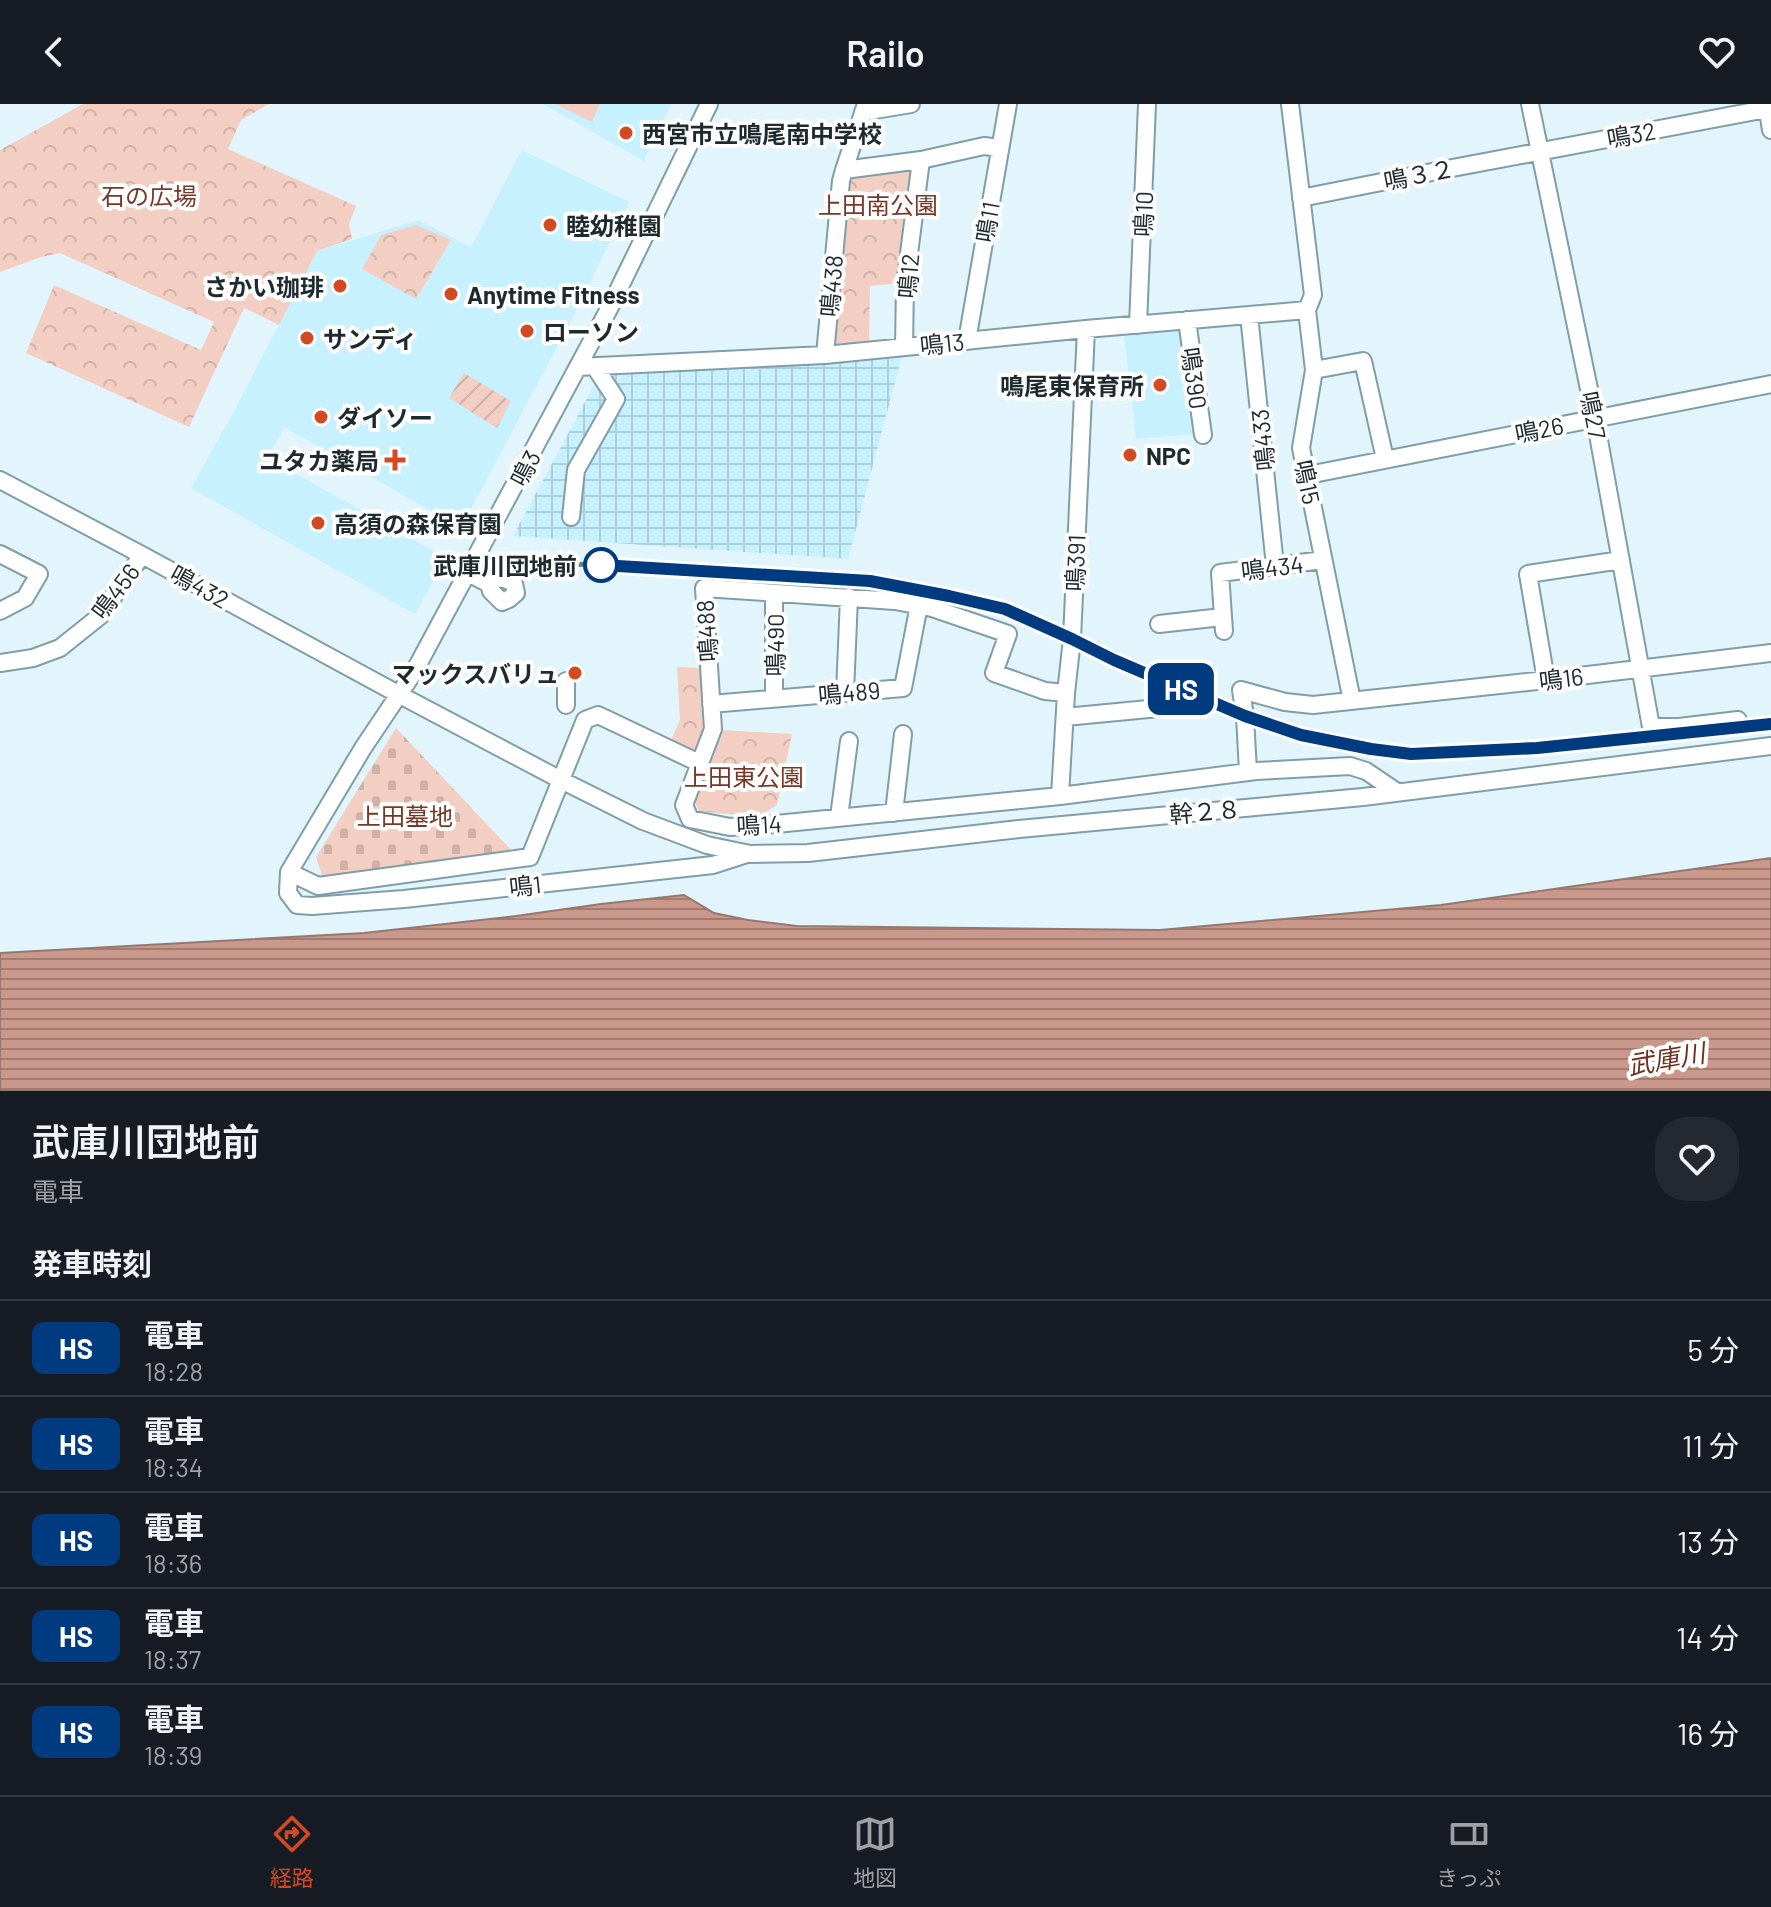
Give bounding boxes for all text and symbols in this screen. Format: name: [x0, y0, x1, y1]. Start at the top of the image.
icon: back: [32, 30, 76, 74]
icon: heart: [1695, 30, 1739, 74]
text: Railo: [846, 31, 925, 74]
street label: 鳴32: [1604, 115, 1658, 153]
place label: 西宮市立鳴尾南中学校: [642, 119, 882, 148]
marker: 西宮市立鳴尾南中学校: [617, 124, 635, 142]
street label: 鳴３２: [1381, 153, 1457, 195]
park label: 石の広場: [101, 181, 197, 210]
park label: 上田南公園: [818, 190, 938, 219]
street label: 鳴10: [1128, 191, 1158, 237]
street label: 鳴11: [969, 199, 1005, 245]
place label: 睦幼稚園: [566, 211, 662, 240]
marker: 睦幼稚園: [541, 216, 559, 234]
street label: 鳴12: [892, 252, 924, 300]
street label: 鳴438: [814, 254, 848, 318]
place label: さかい珈琲: [204, 272, 324, 301]
marker: さかい珈琲: [331, 277, 349, 295]
place label: Anytime Fitness: [467, 280, 640, 309]
marker: Anytime Fitness: [442, 285, 460, 303]
place label: ローソン: [543, 317, 639, 346]
marker: ローソン: [518, 322, 536, 340]
place label: サンディ: [323, 324, 417, 353]
street label: 鳴13: [918, 326, 966, 360]
marker: サンディ: [298, 329, 316, 347]
street label: 鳴390: [1176, 345, 1214, 411]
place label: 鳴尾東保育所: [1000, 371, 1144, 400]
marker: 鳴尾東保育所: [1151, 376, 1169, 394]
street label: 鳴27: [1575, 389, 1613, 441]
place label: ダイソー: [337, 403, 433, 432]
marker: ダイソー: [312, 408, 330, 426]
street label: 鳴433: [1244, 408, 1280, 472]
street label: 鳴26: [1512, 410, 1566, 448]
place label: NPC: [1146, 441, 1191, 470]
street label: 鳴3: [504, 445, 546, 491]
place label: ユタカ薬局: [259, 446, 379, 475]
marker: NPC: [1121, 446, 1139, 464]
marker: ユタカ薬局: [386, 451, 404, 469]
street label: 鳴15: [1289, 457, 1327, 507]
place label: 高須の森保育園: [334, 509, 502, 538]
marker: 高須の森保育園: [309, 514, 327, 532]
street label: 鳴391: [1060, 534, 1090, 592]
marker: 武庫川団地前: [584, 548, 618, 582]
street label: 鳴434: [1239, 549, 1305, 585]
place label: 武庫川団地前: [433, 551, 577, 580]
street label: 鳴456: [85, 558, 145, 624]
street label: 鳴432: [166, 558, 234, 614]
street label: 鳴488: [689, 599, 723, 663]
street label: 鳴490: [760, 613, 789, 677]
place label: マックスバリュ: [392, 659, 559, 688]
street label: 鳴16: [1537, 661, 1585, 695]
line badge: HS: [1145, 663, 1217, 715]
marker: マックスバリュ: [566, 664, 584, 682]
text: HS: [1164, 672, 1198, 706]
street label: 鳴489: [817, 675, 881, 709]
park label: 上田東公園: [684, 762, 804, 791]
street label: 幹２８: [1168, 793, 1242, 829]
park label: 上田墓地: [357, 801, 453, 830]
street label: 鳴14: [735, 808, 783, 840]
street label: 鳴1: [507, 869, 543, 901]
water label: 武庫川: [1625, 1035, 1710, 1080]
button: heart: [1655, 1117, 1739, 1201]
text: 武庫川団地前: [32, 1118, 260, 1164]
text: 電車: [32, 1175, 84, 1206]
text: 発車時刻: [32, 1245, 152, 1281]
text: 電車: [144, 1316, 204, 1352]
text: HS: [59, 1331, 93, 1365]
text: 5 分: [1688, 1331, 1739, 1367]
text: 18:28: [144, 1355, 203, 1386]
text: 電車: [144, 1412, 204, 1448]
text: HS: [59, 1427, 93, 1461]
text: 11 分: [1682, 1427, 1739, 1463]
text: 18:34: [144, 1451, 203, 1482]
text: 電車: [144, 1508, 204, 1544]
text: HS: [59, 1523, 93, 1557]
text: 13 分: [1677, 1523, 1739, 1559]
text: 18:36: [144, 1547, 202, 1578]
text: 電車: [144, 1604, 204, 1640]
text: HS: [59, 1619, 93, 1653]
text: 14 分: [1676, 1619, 1739, 1655]
text: 18:37: [144, 1643, 201, 1674]
text: 電車: [144, 1700, 204, 1736]
text: HS: [59, 1715, 93, 1749]
text: 16 分: [1677, 1715, 1739, 1751]
text: 18:39: [144, 1739, 202, 1770]
tab: 経路: [270, 1812, 314, 1892]
tab: 地図: [853, 1812, 897, 1892]
tab: きっぷ: [1436, 1812, 1501, 1892]

